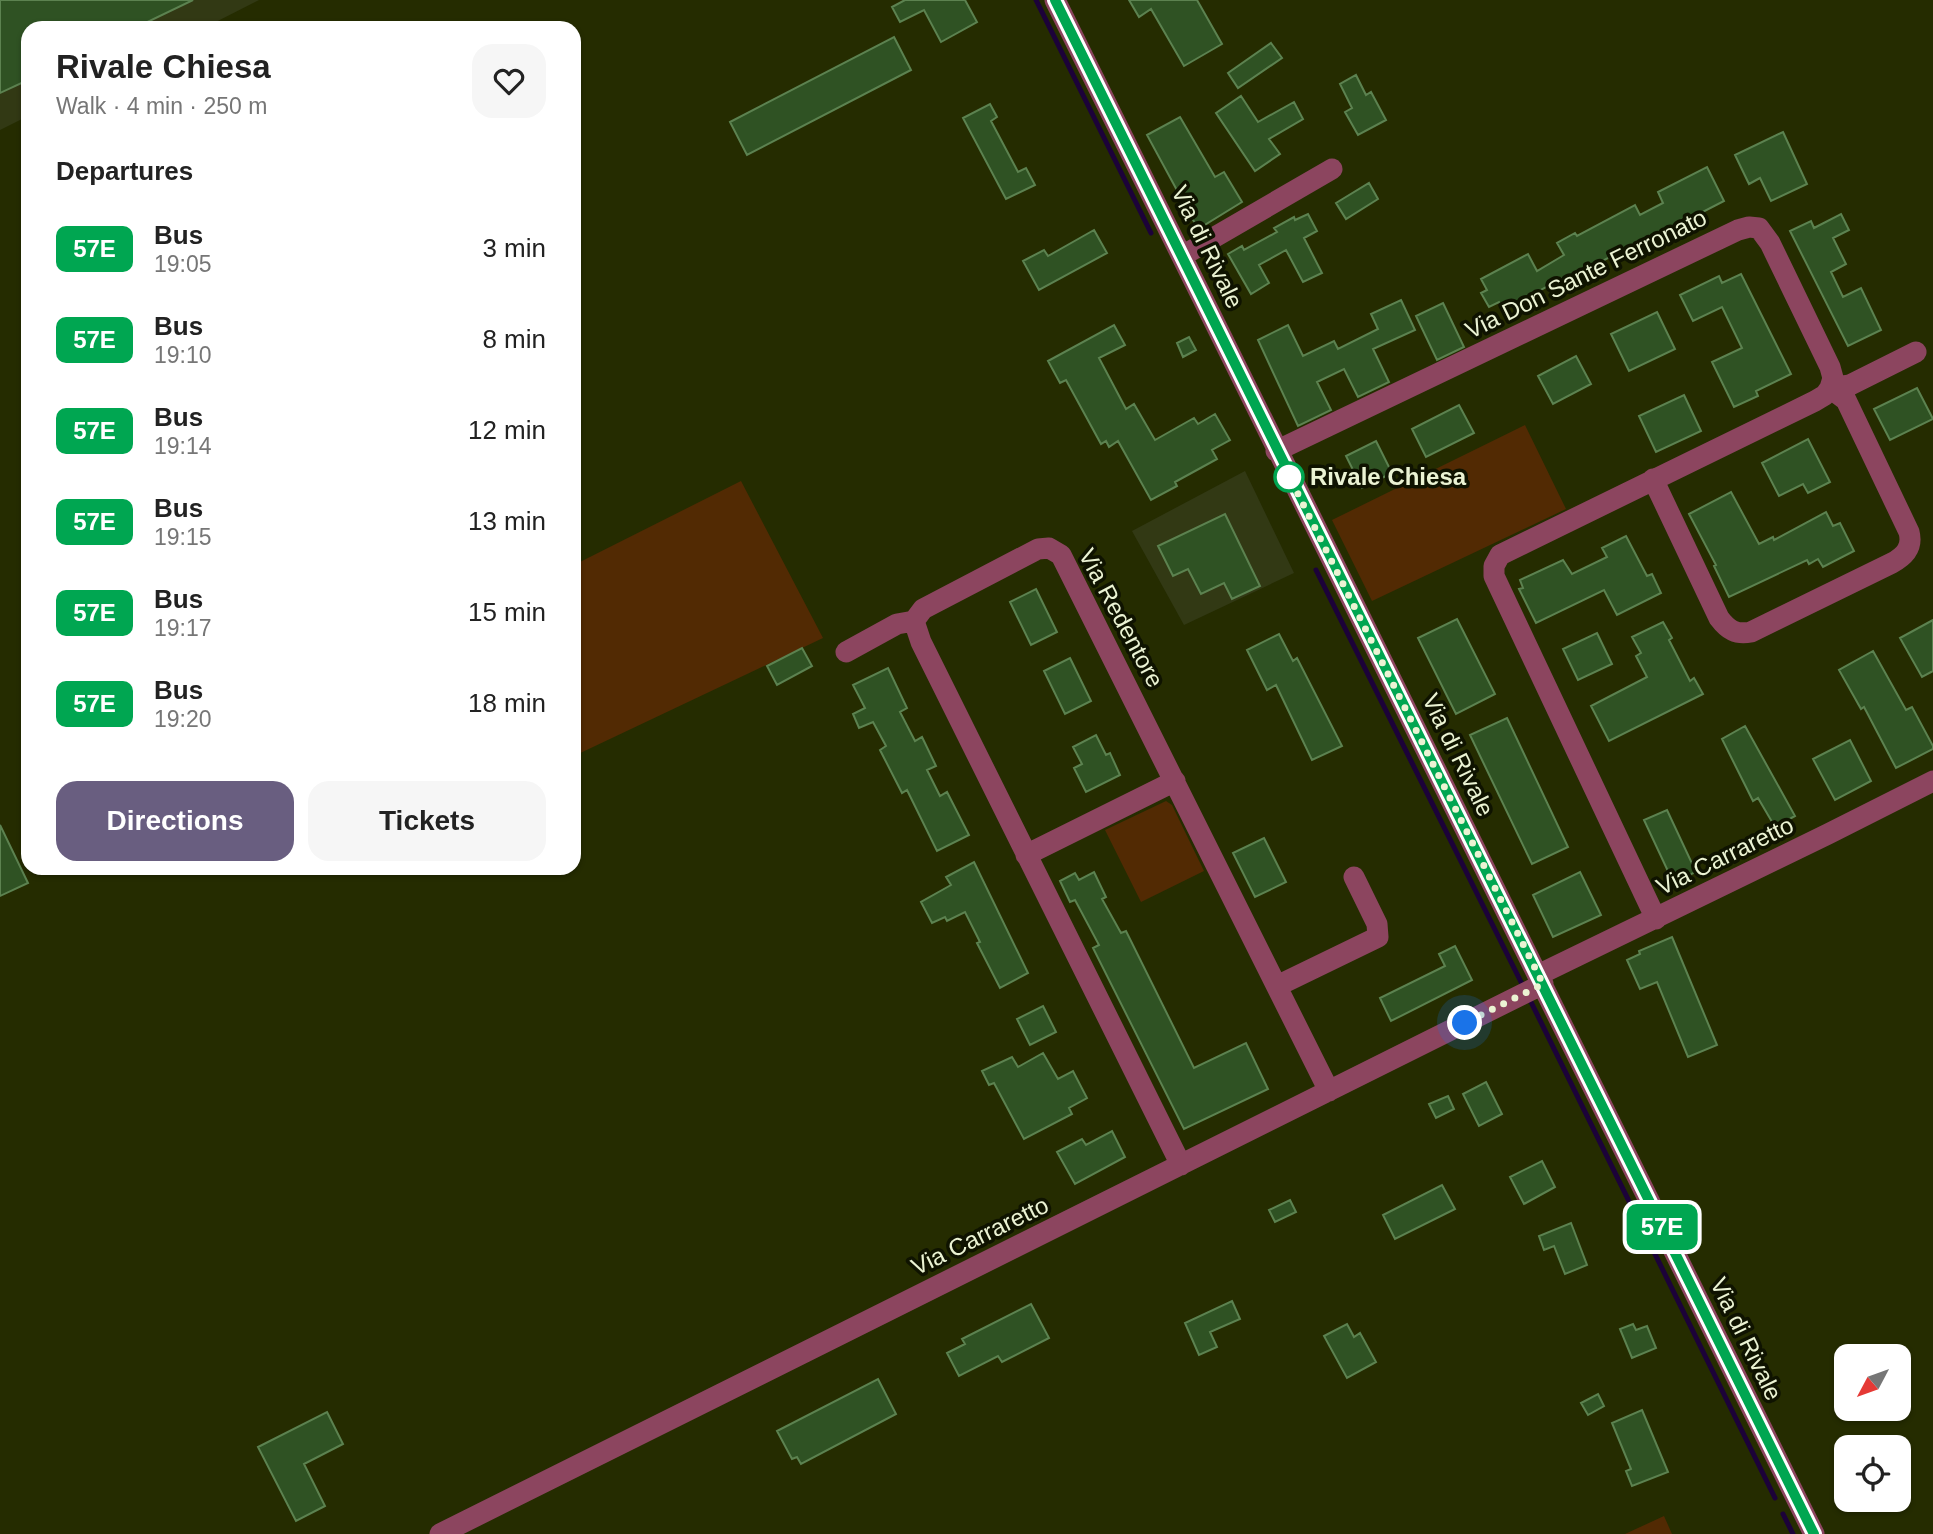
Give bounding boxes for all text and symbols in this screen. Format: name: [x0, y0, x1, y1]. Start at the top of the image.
button: heart: [472, 44, 546, 118]
text: Rivale Chiesa: [56, 48, 271, 85]
text: Walk · 4 min · 250 m: [56, 93, 267, 119]
text: Departures: [56, 156, 193, 186]
street label: Via di Rivale: [1166, 181, 1249, 312]
street label: Via Don Sante Ferronato: [1461, 203, 1711, 344]
text: Bus: [154, 220, 203, 250]
text: 3 min: [482, 233, 546, 263]
text: 57E: [73, 235, 116, 262]
text: 19:05: [154, 251, 212, 277]
text: Bus: [154, 311, 203, 341]
text: 8 min: [482, 324, 546, 354]
text: 57E: [73, 326, 116, 353]
text: 19:10: [154, 342, 212, 368]
text: Bus: [154, 402, 203, 432]
text: 12 min: [468, 415, 546, 445]
text: 57E: [73, 417, 116, 444]
text: 19:14: [154, 433, 212, 459]
marker: Rivale Chiesa: [1274, 462, 1304, 492]
place label: Rivale Chiesa: [1310, 463, 1467, 490]
text: Bus: [154, 493, 203, 523]
text: 13 min: [468, 506, 546, 536]
text: 57E: [73, 508, 116, 535]
text: 19:15: [154, 524, 212, 550]
street label: Via Redentore: [1074, 544, 1169, 692]
text: Bus: [154, 584, 203, 614]
text: 15 min: [468, 597, 546, 627]
text: 57E: [73, 599, 116, 626]
text: 19:17: [154, 615, 212, 641]
text: Bus: [154, 675, 203, 705]
text: 18 min: [468, 688, 546, 718]
street label: Via di Rivale: [1417, 689, 1500, 820]
text: 57E: [73, 690, 116, 717]
text: 19:20: [154, 706, 212, 732]
button: Directions: [56, 781, 294, 861]
button: Tickets: [308, 781, 546, 861]
street label: Via Carraretto: [1652, 811, 1798, 900]
your location: [1447, 1005, 1482, 1040]
street label: Via Carraretto: [907, 1191, 1053, 1280]
line badge: 57E: [1622, 1204, 1702, 1250]
text: 57E: [1641, 1213, 1683, 1240]
street label: Via di Rivale: [1705, 1273, 1788, 1404]
north arrow: [1834, 1344, 1911, 1421]
map controls: [1834, 1344, 1911, 1512]
button: locate: [1834, 1435, 1911, 1512]

